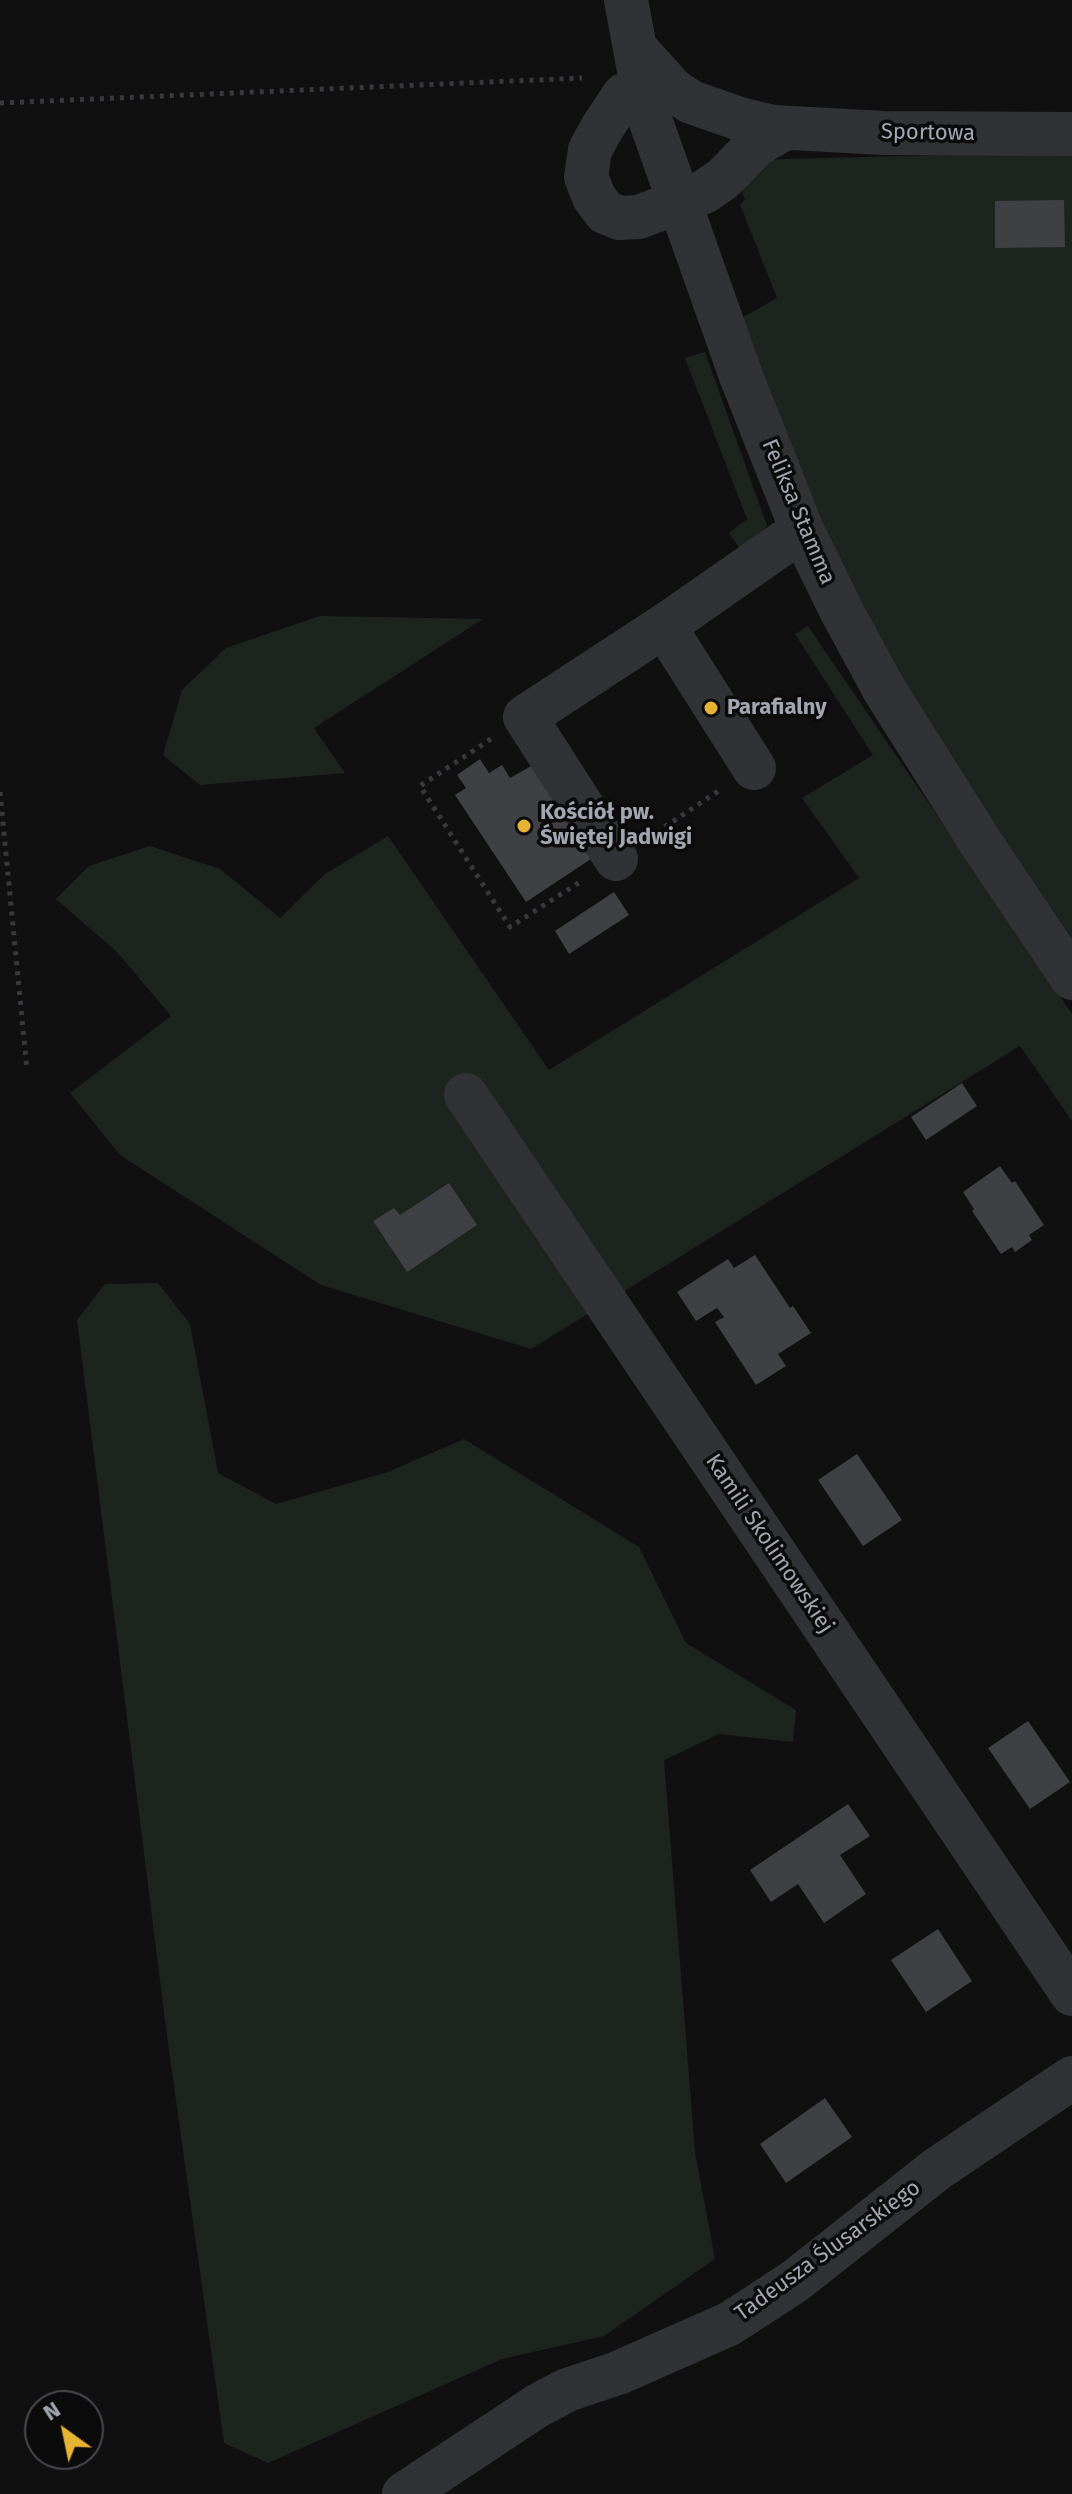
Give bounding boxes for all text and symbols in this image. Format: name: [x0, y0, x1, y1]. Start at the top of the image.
street label: Sportowa: [881, 119, 975, 147]
street label: Feliksa Stamma: [756, 435, 840, 589]
place label: Parafialny: [727, 695, 827, 721]
marker: Parafialny: [702, 699, 720, 717]
place label: Kościół pw. Świętej Jadwigi: [540, 800, 692, 852]
marker: Kościół pw. Świętej Jadwigi: [515, 817, 533, 835]
street label: Kamili Skolimowskiej: [699, 1449, 839, 1639]
street label: Tadeusza Ślusarskiego: [730, 2175, 926, 2327]
north arrow: [24, 2390, 104, 2470]
text: N: [38, 2396, 65, 2426]

